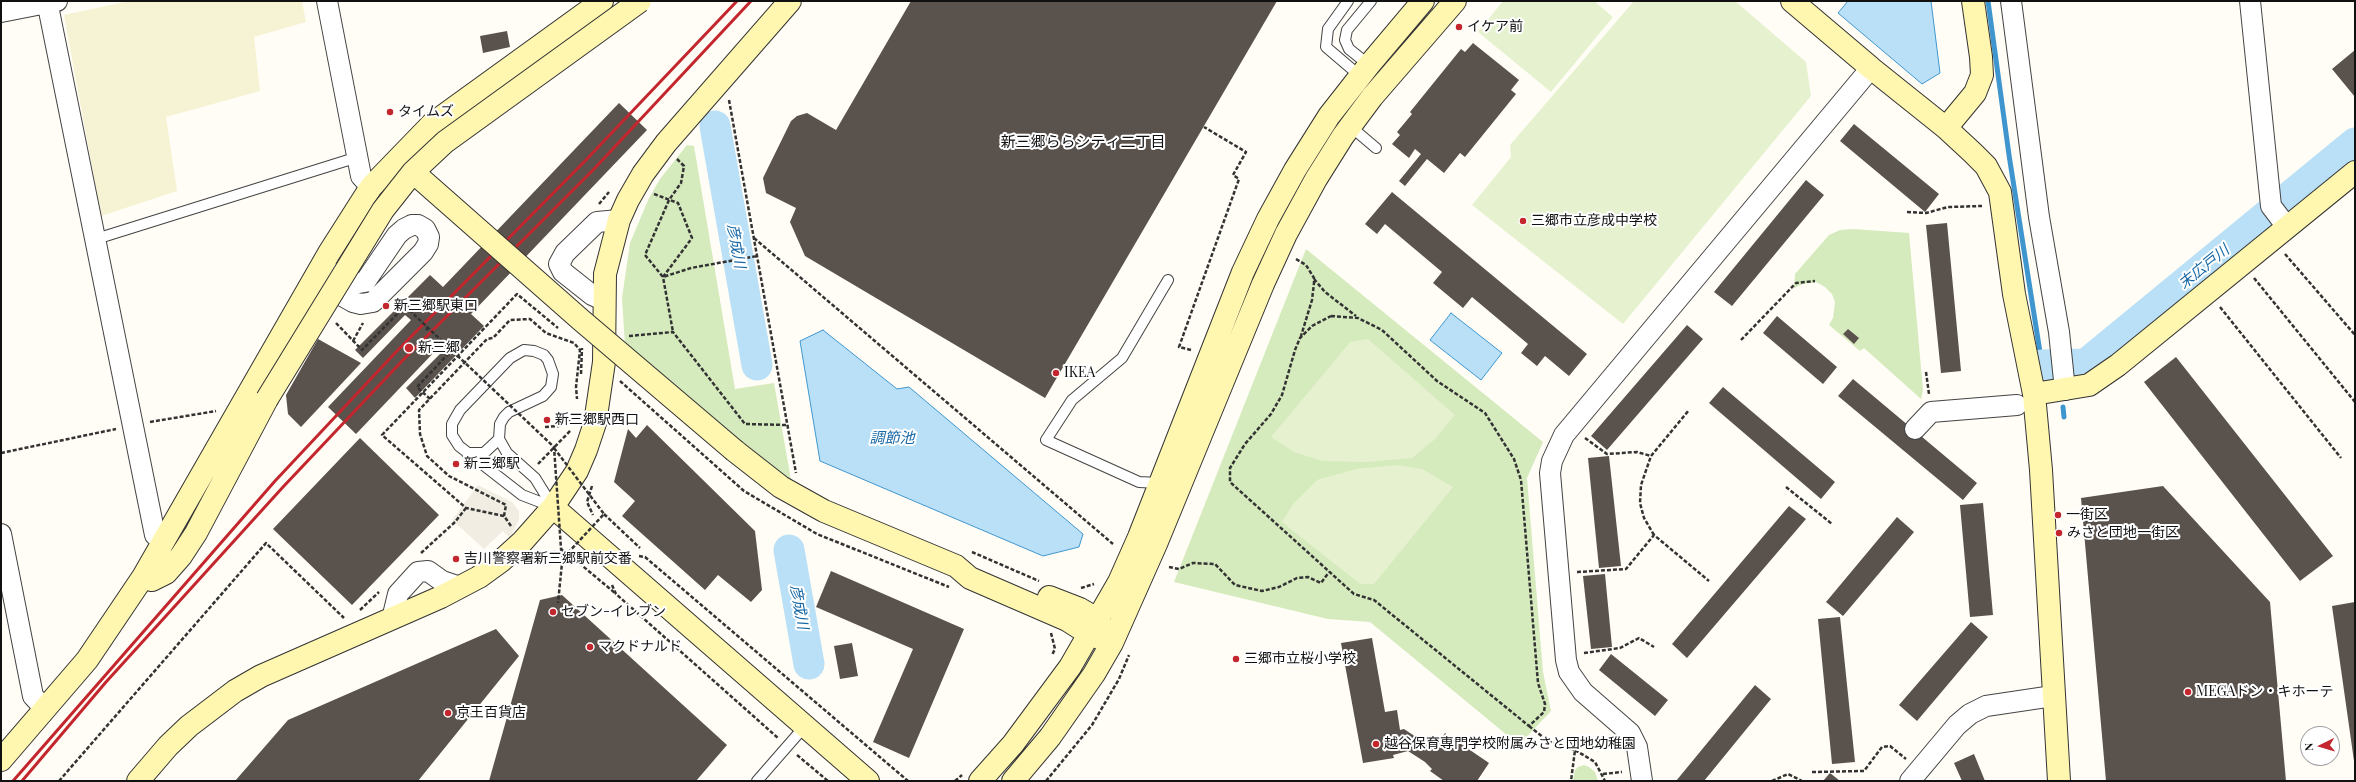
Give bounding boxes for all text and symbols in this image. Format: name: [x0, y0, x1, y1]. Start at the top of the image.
place label: イケア前: [1467, 19, 1523, 35]
marker: イケア前: [1454, 22, 1464, 32]
place label: タイムズ: [398, 104, 454, 120]
marker: タイムズ: [385, 107, 395, 117]
district label: 新三郷ららシティ二丁目: [1001, 133, 1165, 151]
place label: 三郷市立彦成中学校: [1531, 213, 1657, 229]
marker: 三郷市立彦成中学校: [1518, 216, 1528, 226]
water label: 彦成川: [723, 222, 749, 270]
water label: 末広戸川: [2175, 241, 2233, 293]
place label: 新三郷駅東口: [394, 298, 478, 314]
marker: 新三郷駅東口: [381, 301, 391, 311]
place label: 新三郷: [418, 340, 460, 356]
marker: 新三郷: [403, 342, 415, 354]
place label: IKEA: [1064, 365, 1095, 381]
marker: IKEA: [1051, 368, 1061, 378]
place label: 新三郷駅西口: [555, 412, 639, 428]
marker: 新三郷駅西口: [542, 415, 552, 425]
water label: 調節池: [870, 429, 914, 447]
place label: 新三郷駅: [464, 456, 520, 472]
marker: 新三郷駅: [451, 459, 461, 469]
place label: 一街区: [2066, 507, 2108, 523]
marker: 一街区: [2053, 510, 2063, 520]
place label: みさと団地一街区: [2067, 525, 2179, 541]
marker: みさと団地一街区: [2054, 528, 2064, 538]
place label: 吉川警察署新三郷駅前交番: [464, 551, 632, 567]
marker: 吉川警察署新三郷駅前交番: [451, 554, 461, 564]
water label: 彦成川: [786, 583, 812, 631]
place label: セブン-イレブン: [561, 604, 666, 620]
marker: セブン-イレブン: [548, 607, 558, 617]
place label: マクドナルド: [598, 639, 682, 655]
marker: マクドナルド: [585, 642, 595, 652]
place label: 三郷市立桜小学校: [1244, 651, 1356, 667]
marker: 三郷市立桜小学校: [1231, 654, 1241, 664]
place label: MEGAドン・キホーテ: [2196, 684, 2333, 700]
marker: MEGAドン・キホーテ: [2183, 687, 2193, 697]
place label: 京王百貨店: [456, 705, 526, 721]
marker: 京王百貨店: [443, 708, 453, 718]
north arrow: [2300, 726, 2340, 766]
place label: 越谷保育専門学校附属みさと団地幼稚園: [1384, 736, 1636, 752]
marker: 越谷保育専門学校附属みさと団地幼稚園: [1371, 739, 1381, 749]
text: N: [2301, 742, 2316, 752]

